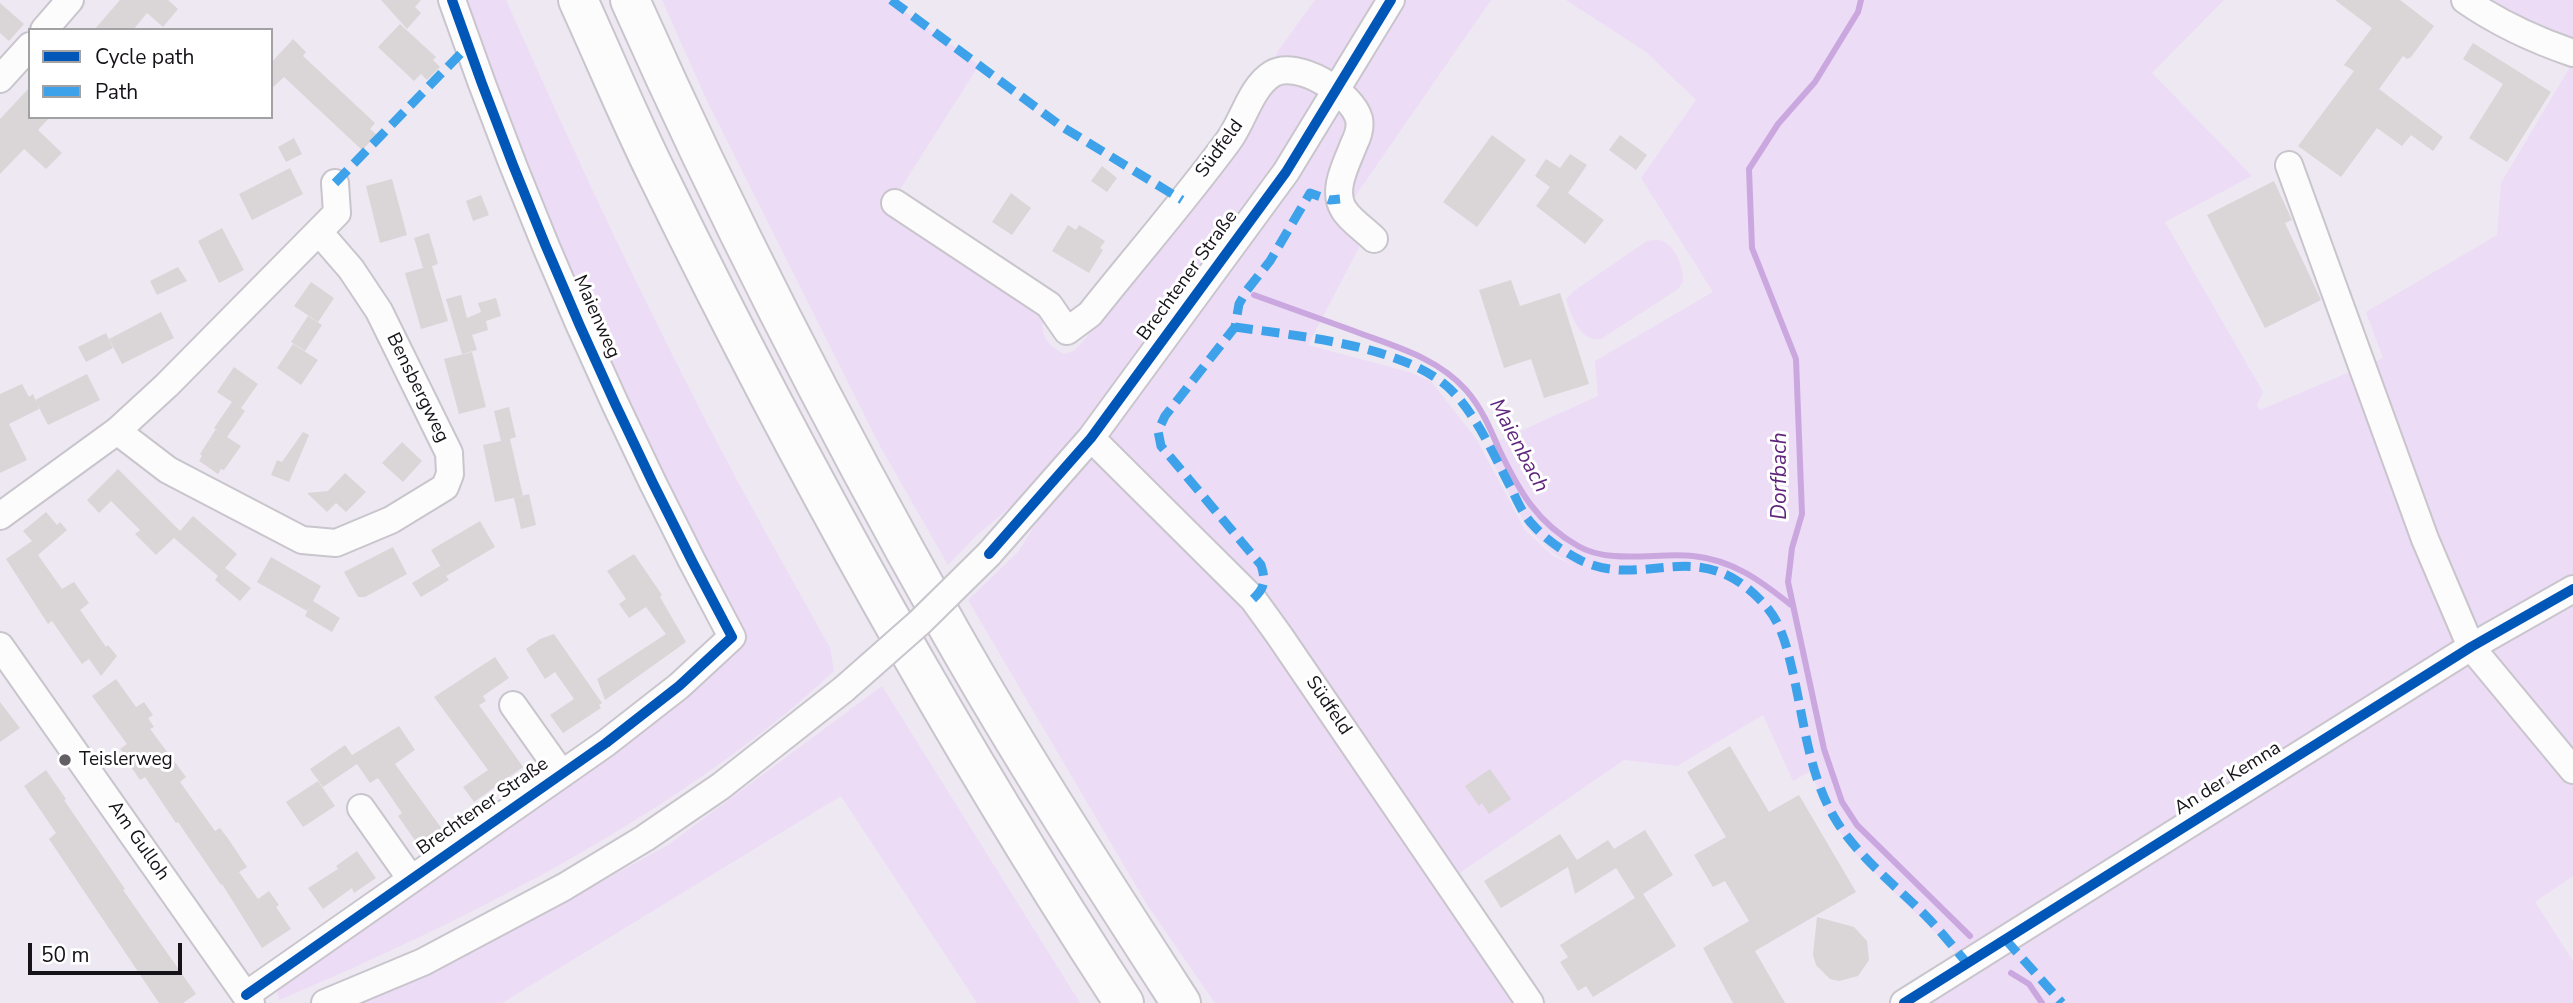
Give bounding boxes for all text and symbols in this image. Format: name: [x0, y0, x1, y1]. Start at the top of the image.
legend: [28, 28, 273, 119]
text: Cycle path: [95, 43, 194, 71]
text: Path: [95, 78, 138, 106]
street label: Südfeld: [1191, 116, 1249, 182]
street label: Brechtener Straße: [1133, 206, 1243, 346]
street label: Maienweg: [568, 272, 624, 362]
street label: Bensbergweg: [381, 330, 453, 446]
water label: Maienbach: [1483, 395, 1553, 497]
water label: Dorfbach: [1768, 432, 1794, 520]
street label: Südfeld: [1300, 672, 1356, 740]
street label: An der Kemna: [2171, 737, 2285, 821]
place label: Teislerweg: [79, 749, 173, 771]
marker: Teislerweg: [57, 752, 73, 768]
street label: Brechtener Straße: [413, 753, 553, 861]
street label: Am Gulloh: [102, 797, 174, 885]
scale bar: [32, 930, 186, 974]
text: 50 m: [41, 941, 90, 969]

